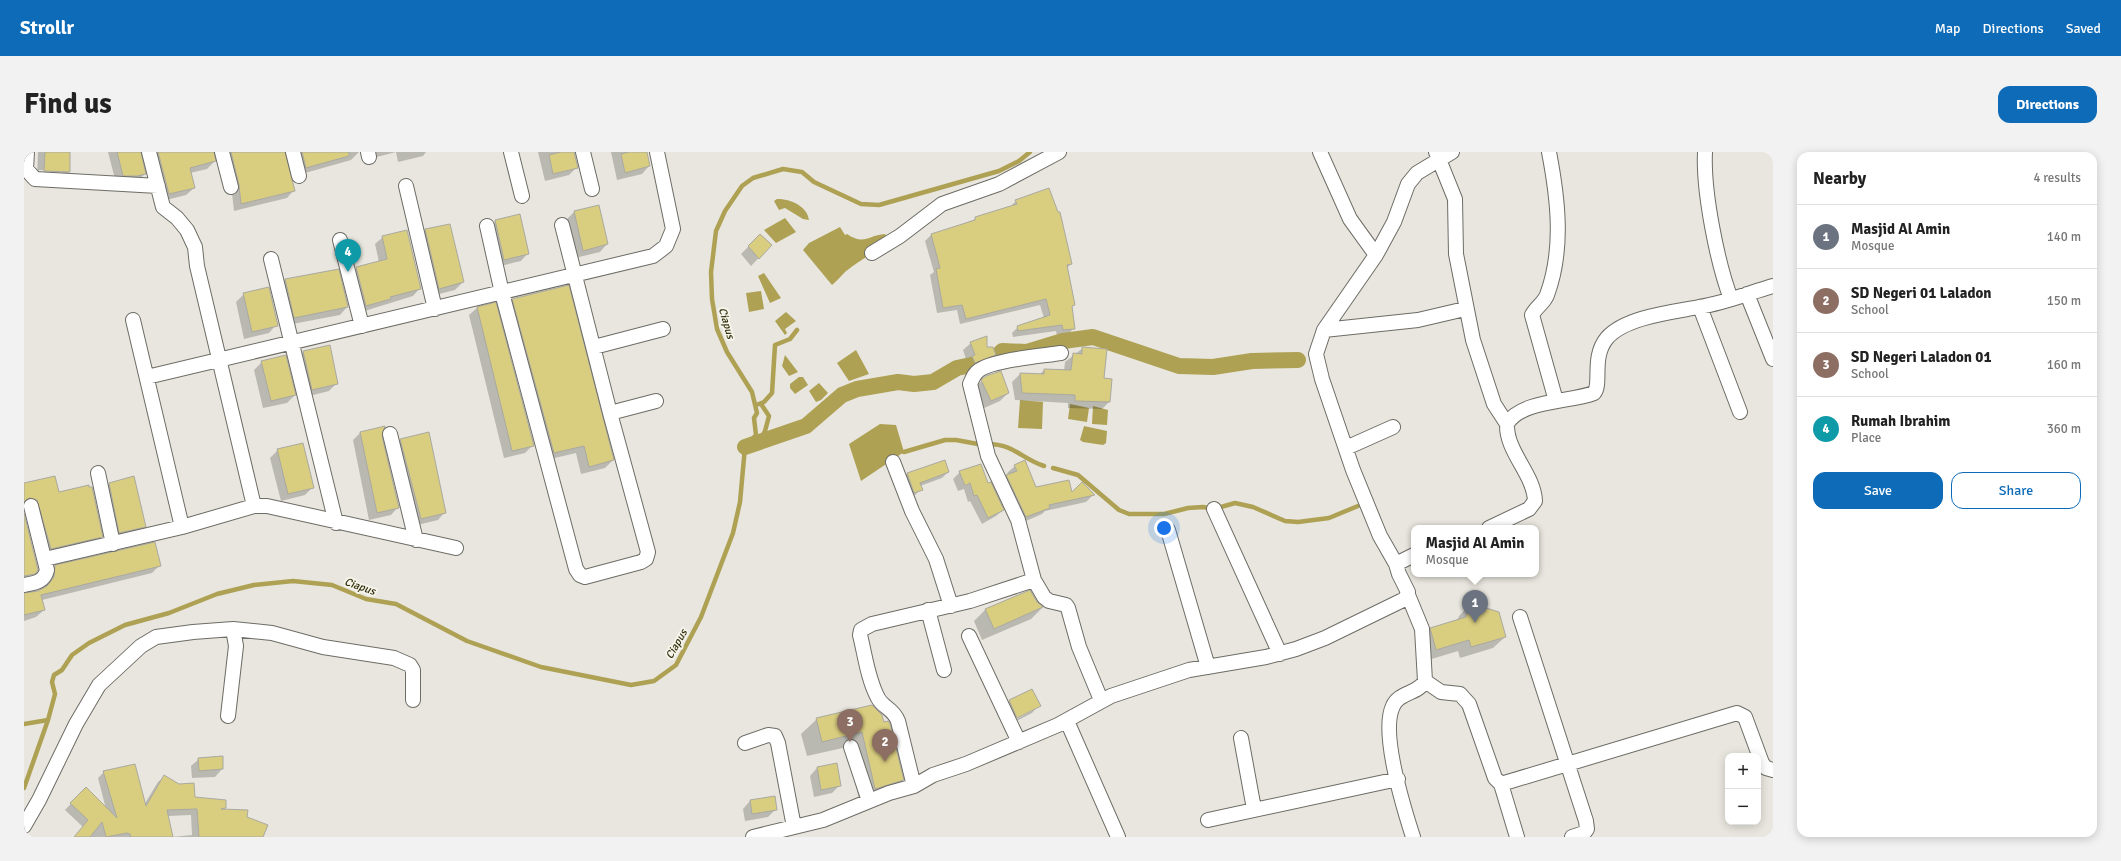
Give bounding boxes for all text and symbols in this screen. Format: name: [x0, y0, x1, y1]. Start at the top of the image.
text: Strollr: [20, 16, 74, 40]
text: Map: [1935, 20, 1961, 37]
text: Directions: [1983, 20, 2044, 37]
text: Saved: [2066, 20, 2101, 37]
button: Directions: [1998, 86, 2097, 123]
text: Find us: [24, 87, 112, 121]
text: Nearby: [1813, 168, 1866, 189]
text: 4 results: [2033, 170, 2081, 186]
text: Masjid Al Amin: [1851, 220, 1950, 238]
text: 1: [1822, 229, 1830, 245]
text: 140 m: [2047, 229, 2081, 245]
text: Mosque: [1851, 238, 1894, 254]
pin: 4: [335, 239, 361, 272]
text: SD Negeri 01 Laladon: [1851, 284, 1992, 302]
text: 2: [1822, 293, 1830, 309]
text: 150 m: [2047, 293, 2081, 309]
text: School: [1851, 302, 1889, 318]
water label: Ciapus: [716, 306, 737, 341]
text: SD Negeri Laladon 01: [1851, 348, 1992, 366]
text: 3: [1822, 357, 1830, 373]
text: 160 m: [2047, 357, 2081, 373]
text: School: [1851, 366, 1889, 382]
text: Rumah Ibrahim: [1851, 412, 1950, 430]
text: 4: [1822, 421, 1830, 437]
text: 360 m: [2047, 421, 2081, 437]
text: Place: [1851, 430, 1881, 446]
button: Save: [1813, 472, 1943, 509]
button: Share: [1951, 472, 2081, 509]
your location: [1154, 518, 1174, 538]
popup: [1411, 525, 1539, 577]
text: Masjid Al Amin: [1425, 534, 1525, 552]
text: Mosque: [1425, 552, 1469, 568]
water label: Ciapus: [343, 575, 378, 598]
pin: 1: [1462, 590, 1488, 623]
water label: Ciapus: [663, 626, 691, 661]
pin: 3: [837, 709, 863, 742]
pin: 2: [872, 729, 898, 762]
map controls: [1725, 753, 1761, 825]
button: +: [1725, 753, 1761, 789]
button: −: [1725, 789, 1761, 825]

